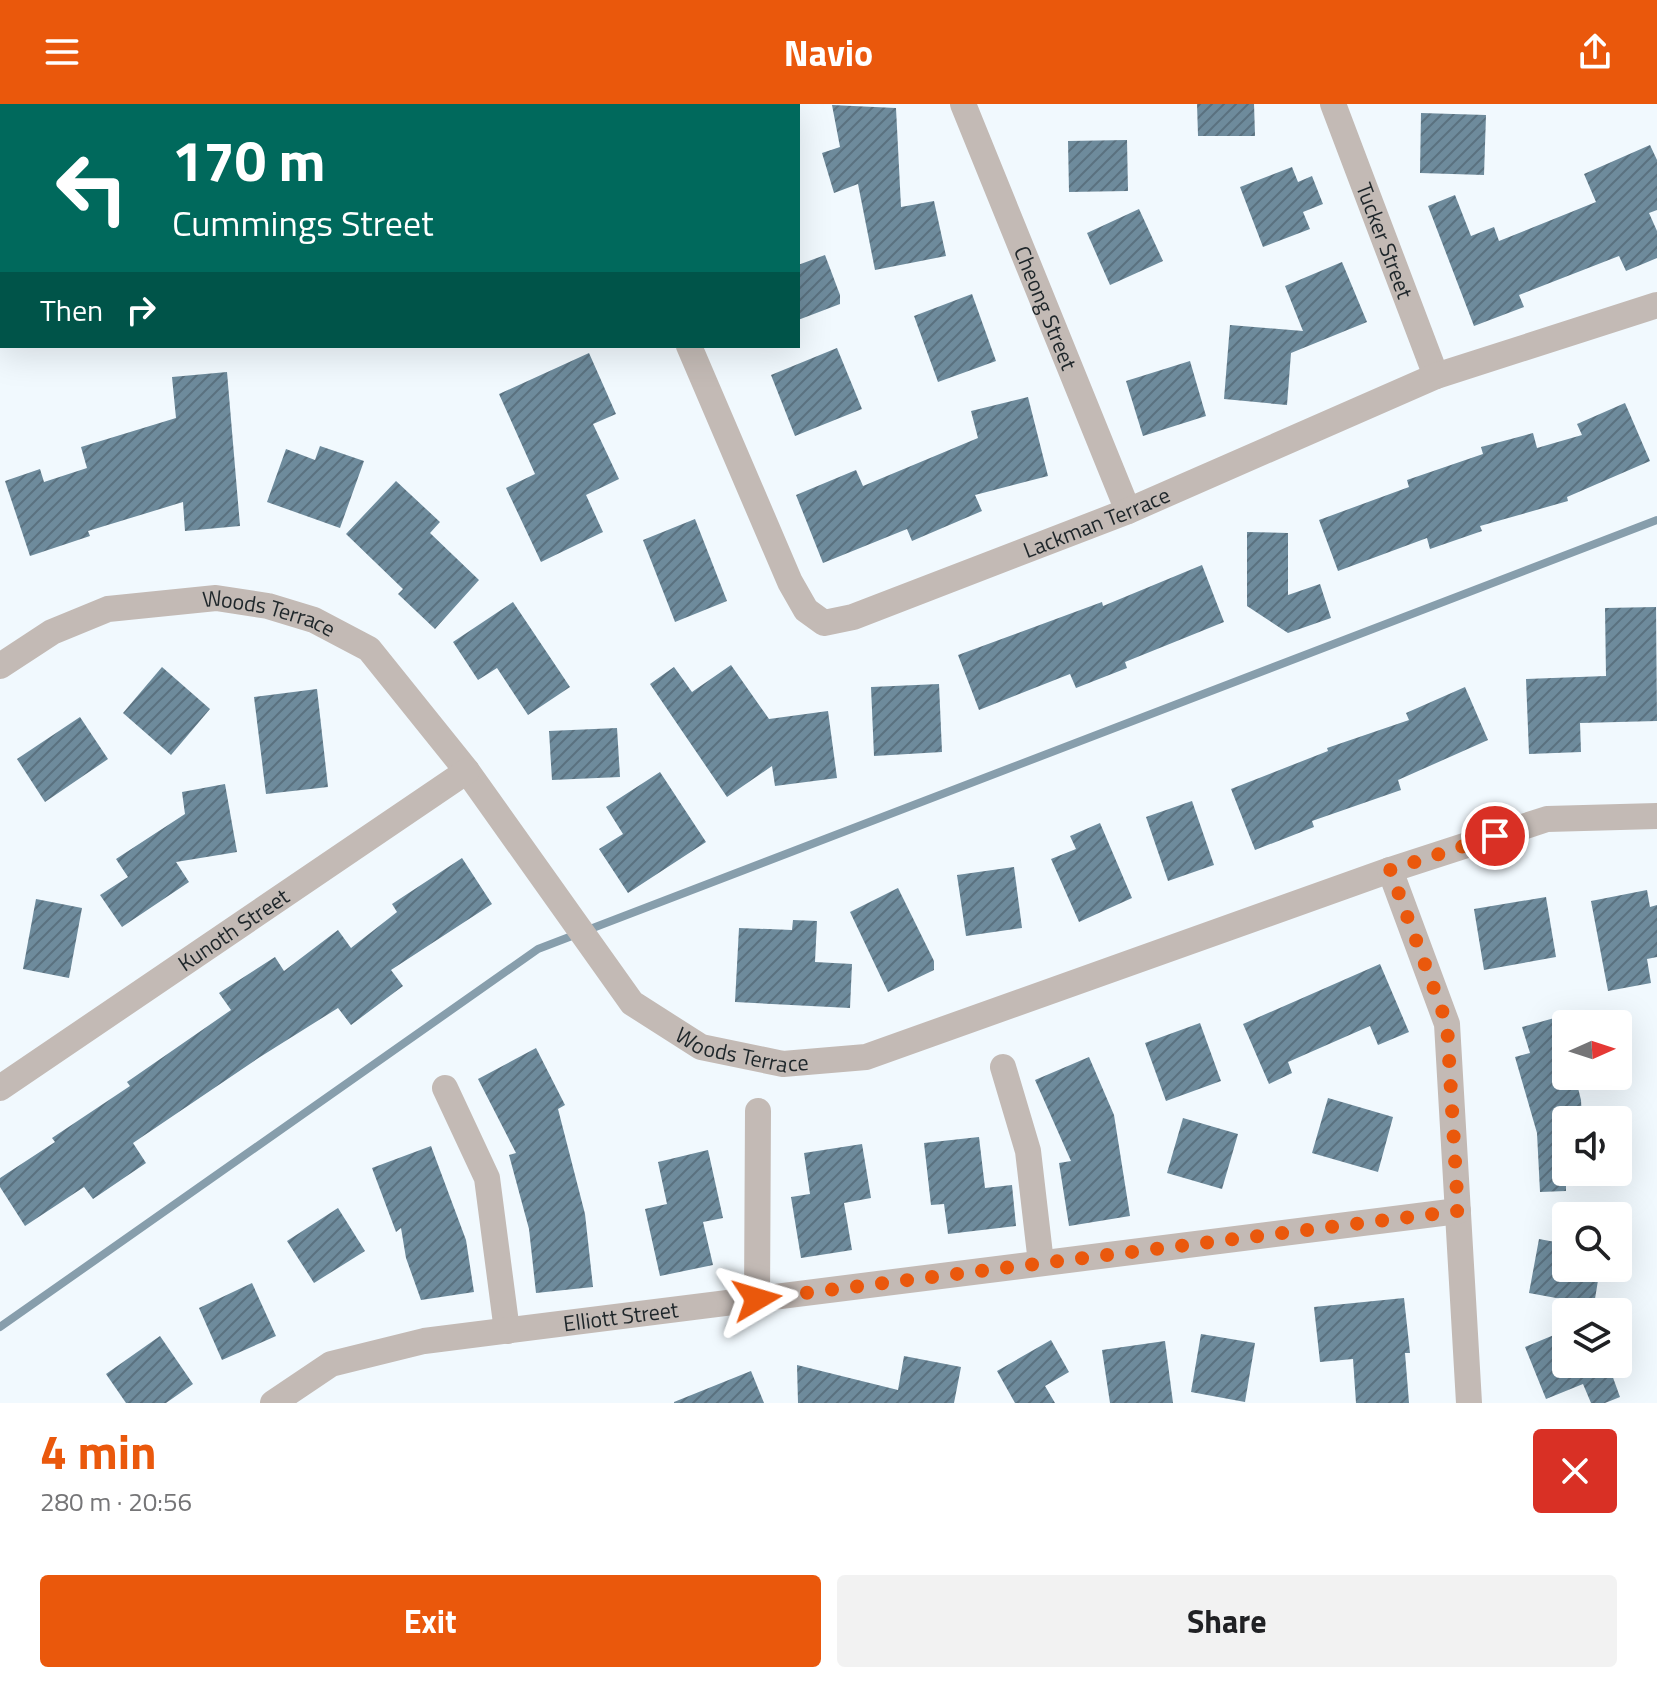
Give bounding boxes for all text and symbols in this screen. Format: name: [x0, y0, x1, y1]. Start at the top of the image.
text: Navio: [784, 25, 873, 80]
icon: menu: [40, 30, 84, 74]
icon: share: [1573, 30, 1617, 74]
text: 170 m: [172, 118, 325, 203]
icon: left: [40, 136, 144, 240]
street label: Tucker Street: [1347, 178, 1422, 304]
text: Cummings Street: [172, 195, 434, 250]
street label: Cheong Street: [1005, 241, 1086, 375]
text: Then: [40, 287, 103, 333]
icon: right: [119, 288, 163, 332]
street label: Lackman Terrace: [1018, 478, 1175, 567]
street label: Woods Terrace: [201, 581, 342, 645]
pin: [1461, 802, 1529, 870]
icon: arrive: [1473, 814, 1517, 858]
street label: Kunoth Street: [171, 879, 296, 980]
north arrow: [1552, 1010, 1632, 1090]
map controls: [1552, 1010, 1632, 1378]
street label: Woods Terrace: [669, 1018, 810, 1082]
button: sound: [1552, 1106, 1632, 1186]
button: search: [1552, 1202, 1632, 1282]
position arrow: [715, 1257, 799, 1341]
street label: Elliott Street: [561, 1292, 681, 1340]
button: layers: [1552, 1298, 1632, 1378]
text: 4 min: [40, 1415, 157, 1488]
button: close: [1533, 1429, 1617, 1513]
text: 280 m · 20:56: [40, 1482, 192, 1521]
button: Exit: [40, 1575, 821, 1667]
button: Share: [837, 1575, 1617, 1667]

